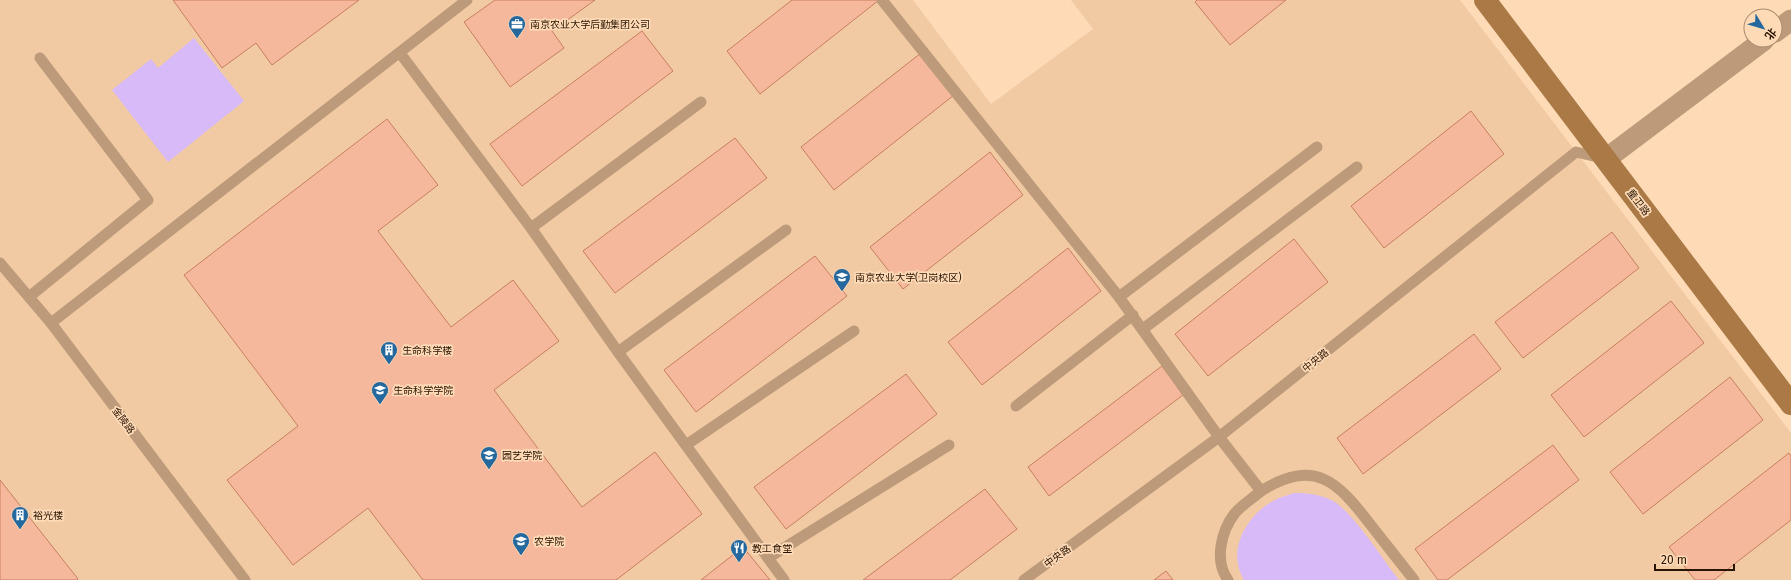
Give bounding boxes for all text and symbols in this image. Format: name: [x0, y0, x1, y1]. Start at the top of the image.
north arrow: [1743, 8, 1783, 48]
office icon: 南京农业大学后勤集团公司: [507, 14, 527, 39]
place label: 南京农业大学后勤集团公司: [530, 19, 650, 31]
text: 北: [1762, 26, 1779, 42]
street label: 童卫路: [1624, 187, 1652, 218]
school or university icon: 南京农业大学(卫岗校区): [832, 267, 852, 292]
place label: 南京农业大学(卫岗校区): [855, 271, 961, 284]
building icon: 生命科学楼: [379, 340, 399, 365]
place label: 生命科学楼: [402, 345, 452, 357]
street label: 中央路: [1300, 347, 1331, 375]
school or university icon: 生命科学学院: [370, 380, 390, 405]
place label: 生命科学学院: [393, 385, 453, 397]
street label: 金陵路: [109, 405, 137, 436]
school or university icon: 园艺学院: [479, 445, 499, 470]
place label: 园艺学院: [502, 450, 542, 462]
building icon: 裕光楼: [10, 505, 30, 530]
place label: 裕光楼: [33, 510, 63, 522]
school or university icon: 农学院: [511, 531, 531, 556]
place label: 农学院: [534, 536, 564, 548]
restaurant icon: 教工食堂: [729, 538, 749, 563]
place label: 教工食堂: [752, 543, 792, 555]
street label: 中央路: [1042, 543, 1073, 570]
scale bar: [1655, 546, 1734, 572]
text: 20 m: [1661, 553, 1687, 567]

